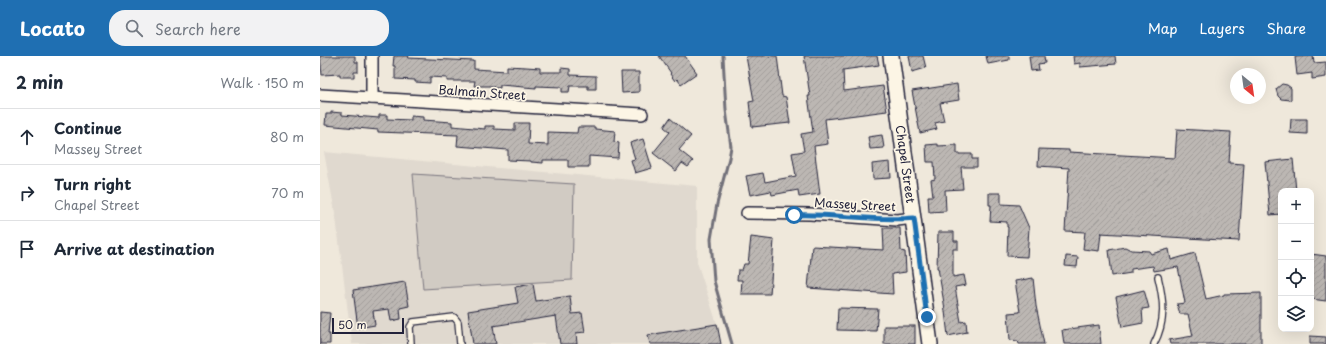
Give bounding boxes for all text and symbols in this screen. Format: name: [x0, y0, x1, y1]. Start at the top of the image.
search box: [109, 10, 389, 46]
text: Locato: [20, 14, 85, 42]
icon: search: [123, 17, 145, 39]
text: Search here: [155, 17, 241, 40]
text: Map: [1148, 18, 1178, 39]
text: Layers: [1200, 18, 1245, 39]
text: Share: [1267, 18, 1306, 39]
north arrow: [1230, 68, 1266, 104]
text: 2 min: [16, 69, 63, 95]
text: Walk · 150 m: [220, 73, 304, 92]
street label: Balmain Street: [438, 80, 526, 104]
text: Continue: [54, 116, 122, 139]
street label: Chapel Street: [892, 124, 920, 204]
icon: ahead: [16, 126, 38, 148]
text: 80 m: [270, 127, 304, 146]
text: Massey Street: [54, 139, 142, 158]
text: Turn right: [54, 172, 131, 195]
icon: right: [16, 182, 38, 204]
text: 70 m: [271, 183, 304, 202]
map controls: [1278, 188, 1314, 332]
button: +: [1278, 188, 1314, 224]
street label: Massey Street: [814, 193, 897, 215]
text: Chapel Street: [54, 195, 139, 214]
route start: [785, 206, 803, 224]
button: −: [1278, 224, 1314, 260]
text: Arrive at destination: [54, 237, 215, 260]
icon: arrive: [16, 238, 38, 260]
button: locate: [1278, 260, 1314, 296]
button: layers: [1278, 296, 1314, 332]
route end: [918, 308, 936, 326]
scale bar: [332, 316, 404, 335]
text: 50 m: [338, 316, 367, 333]

